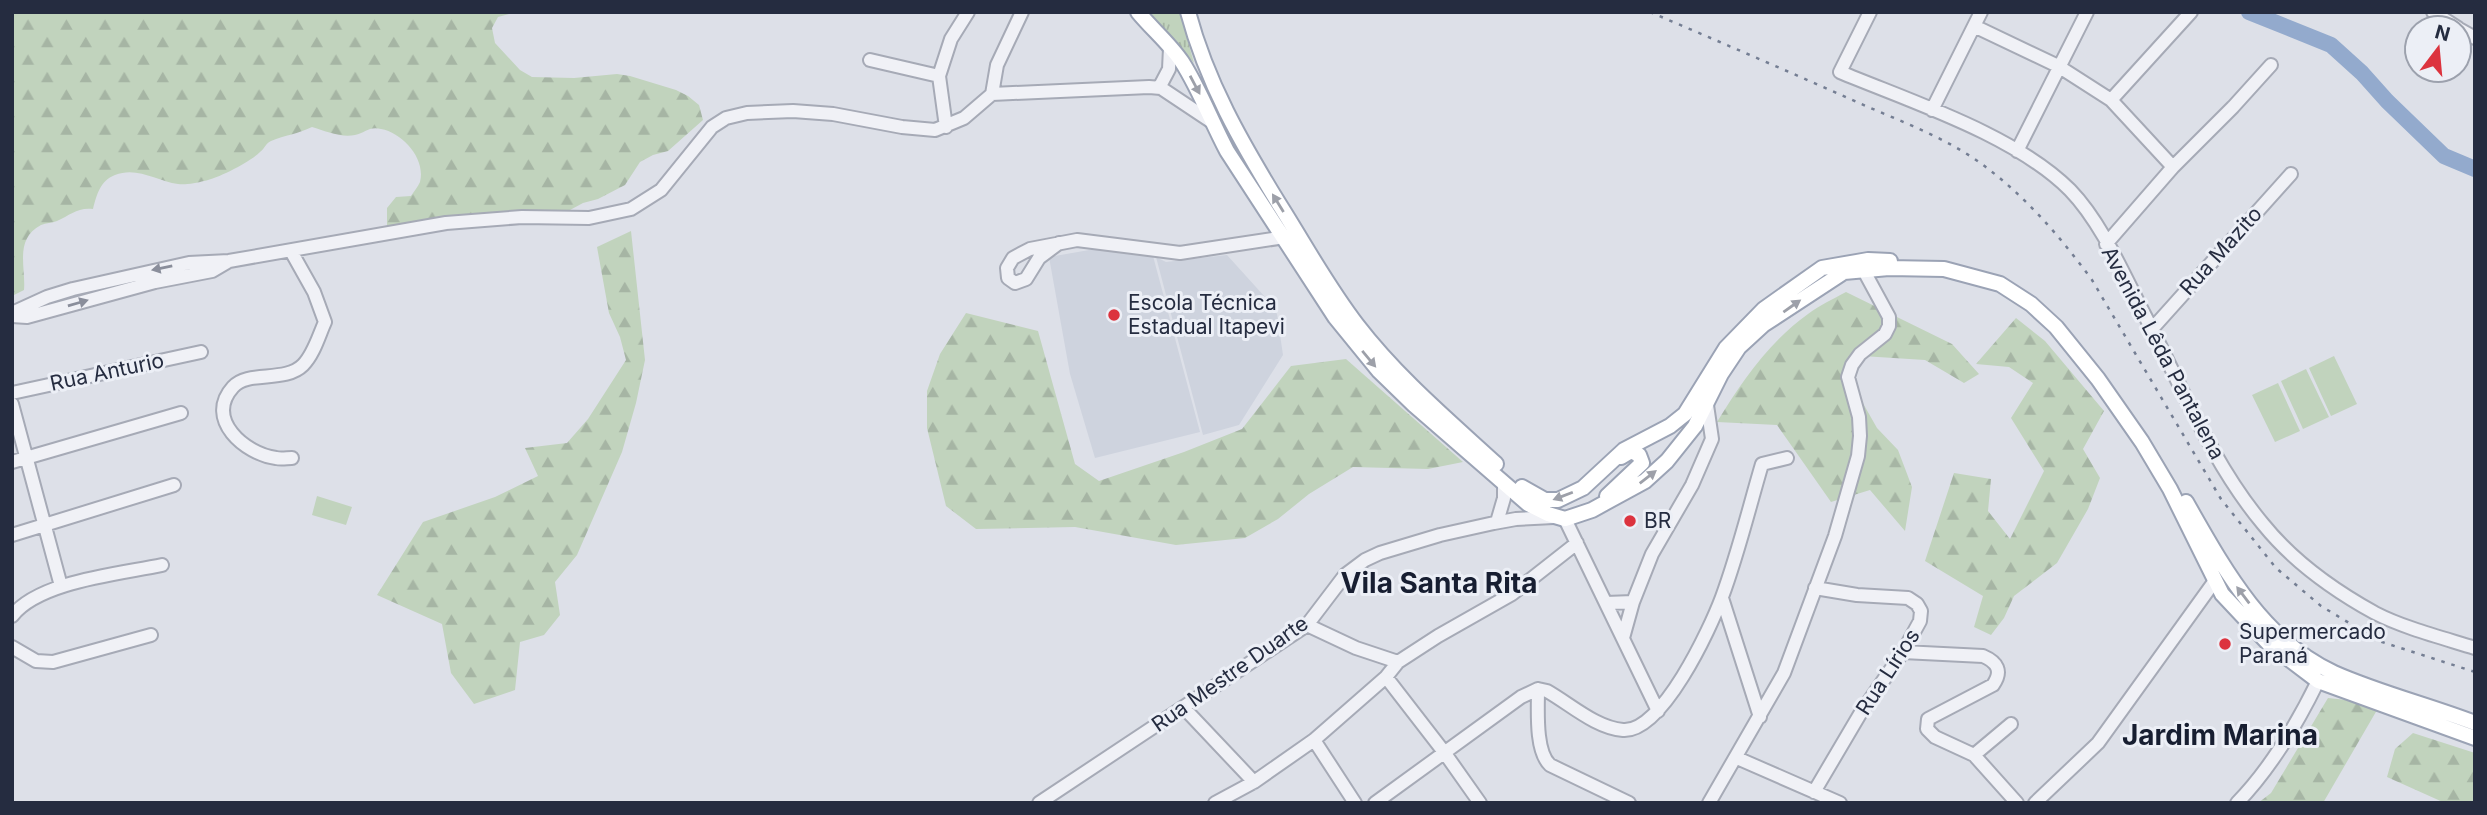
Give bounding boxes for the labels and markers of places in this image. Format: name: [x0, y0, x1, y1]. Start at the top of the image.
place label: Escola Técnica Estadual Itapevi: [1128, 290, 1285, 339]
marker: Escola Técnica Estadual Itapevi: [1106, 307, 1122, 323]
place label: BR: [1644, 508, 1671, 533]
marker: BR: [1622, 513, 1638, 529]
place label: Supermercado Paraná: [2239, 619, 2386, 668]
marker: Supermercado Paraná: [2217, 636, 2233, 652]

